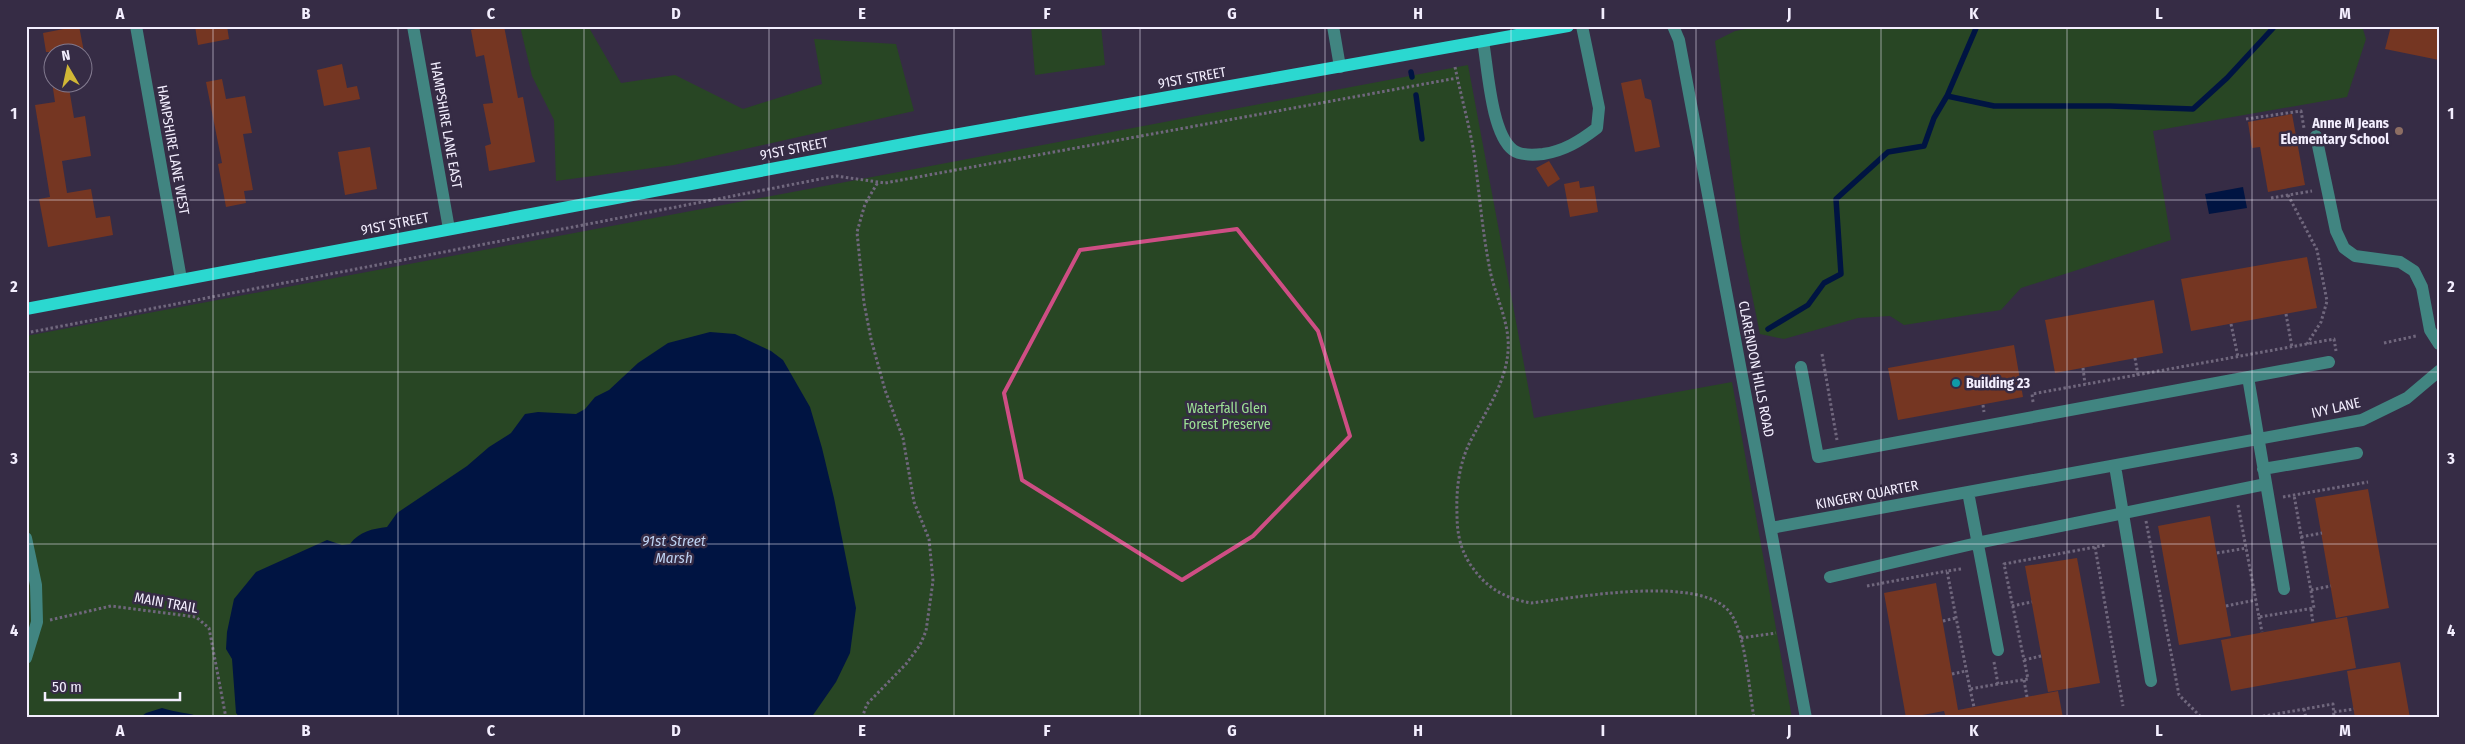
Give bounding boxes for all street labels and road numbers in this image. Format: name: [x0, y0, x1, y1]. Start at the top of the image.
street label: HAMPSHIRE LANE EAST: [426, 60, 466, 190]
street label: 91ST STREET: [1157, 64, 1228, 92]
street label: HAMPSHIRE LANE WEST: [153, 84, 193, 217]
street label: 91ST STREET: [759, 134, 830, 164]
street label: 91ST STREET: [360, 209, 431, 239]
street label: CLARENDON HILLS ROAD: [1734, 299, 1778, 439]
street label: IVY LANE: [2310, 394, 2363, 422]
street label: KINGERY QUARTER: [1814, 477, 1920, 513]
street label: MAIN TRAIL: [133, 589, 199, 617]

